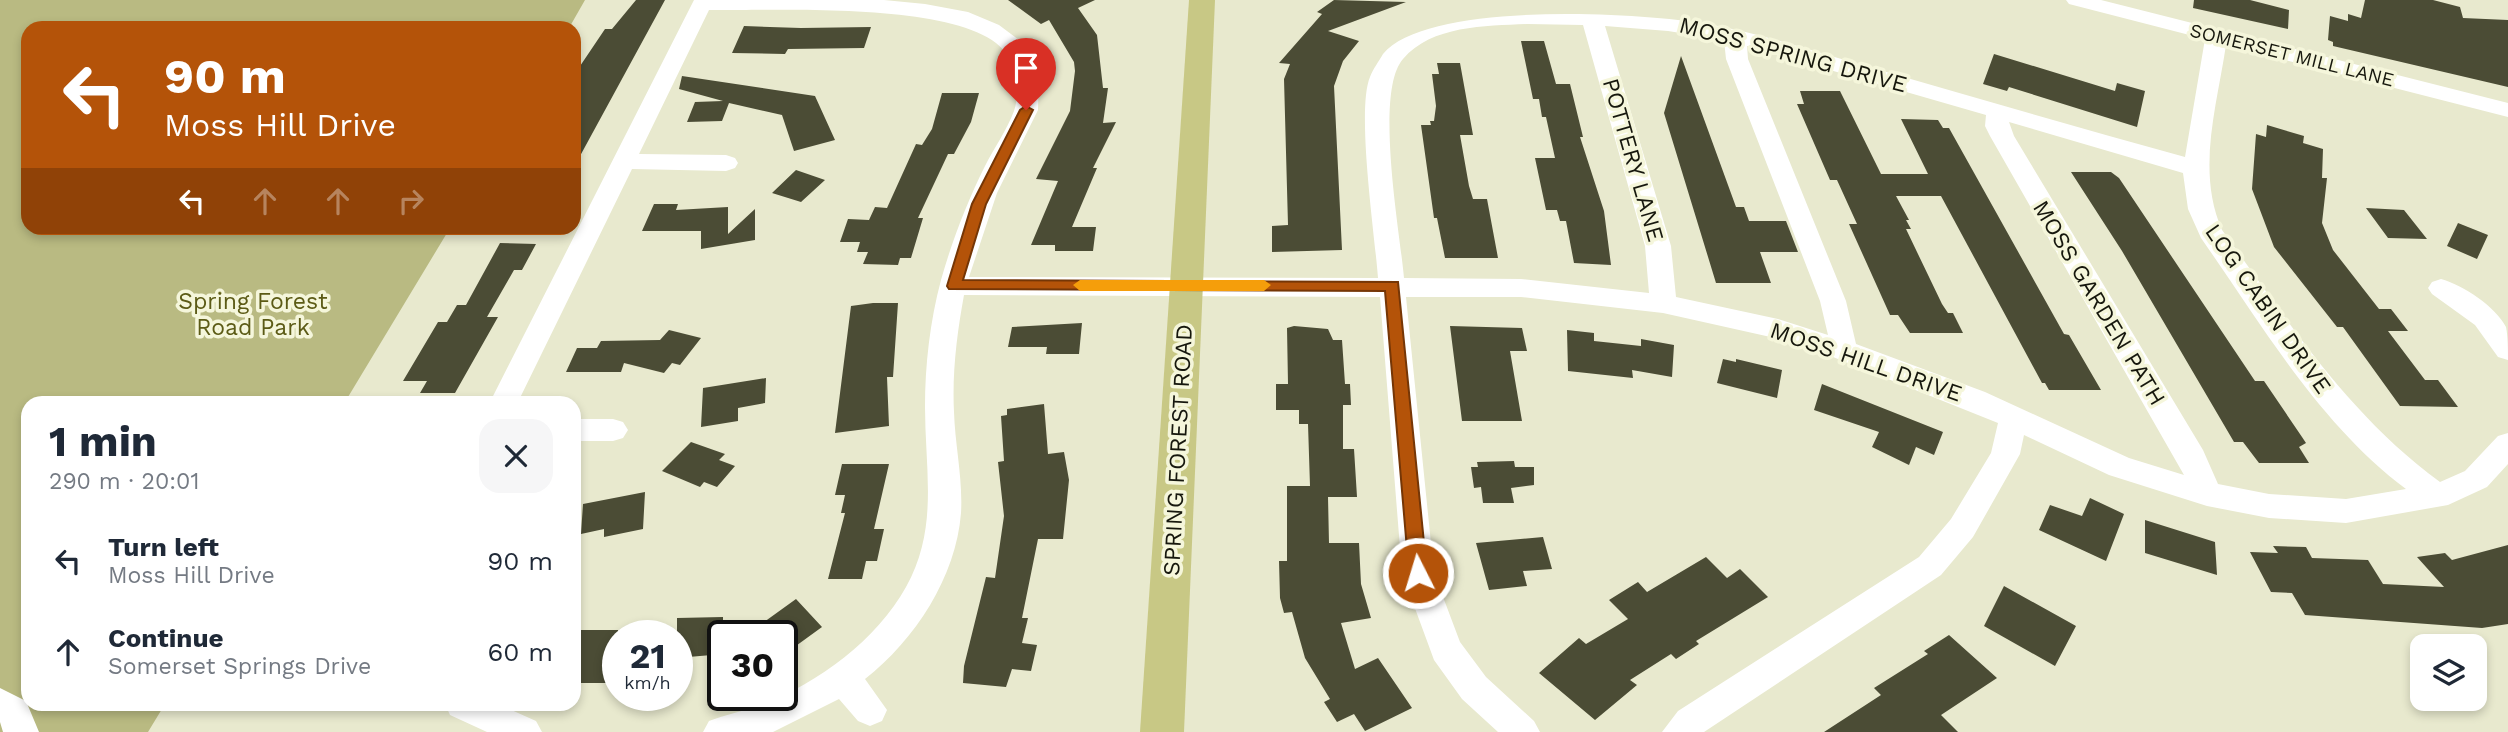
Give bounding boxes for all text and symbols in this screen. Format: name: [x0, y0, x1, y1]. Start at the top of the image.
street label: MOSS SPRING DRIVE: [1676, 12, 1910, 98]
street label: SOMERSET MILL LANE: [2188, 18, 2396, 92]
pin: [996, 38, 1056, 110]
text: 90 m: [164, 47, 286, 105]
icon: left: [49, 49, 140, 140]
icon: arrive: [1007, 49, 1045, 87]
street label: POTTERY LANE: [1597, 75, 1669, 245]
text: Moss Hill Drive: [164, 106, 396, 144]
icon: left: [173, 182, 211, 220]
icon: ahead: [246, 182, 284, 220]
icon: ahead: [319, 182, 357, 220]
icon: right: [392, 182, 430, 220]
street label: MOSS GARDEN PATH: [2027, 196, 2171, 410]
street label: LOG CABIN DRIVE: [2199, 219, 2337, 399]
park label: Spring Forest Road Park: [178, 288, 328, 341]
street label: MOSS HILL DRIVE: [1767, 317, 1965, 407]
street label: SPRING FOREST ROAD: [1158, 323, 1198, 577]
text: 1 min: [49, 417, 157, 466]
button: close: [479, 419, 553, 493]
text: 290 m · 20:01: [49, 468, 199, 495]
text: Turn left: [108, 532, 219, 562]
position arrow: [1381, 536, 1455, 610]
icon: left: [49, 542, 87, 580]
text: 90 m: [487, 546, 553, 576]
text: Moss Hill Drive: [108, 562, 275, 589]
speed limit sign: 30: [707, 620, 798, 711]
text: Continue: [108, 623, 224, 653]
icon: ahead: [49, 633, 87, 671]
map controls: [2410, 634, 2487, 711]
button: layers: [2410, 634, 2487, 711]
text: 21: [630, 635, 665, 677]
text: 60 m: [487, 637, 553, 667]
text: Somerset Springs Drive: [108, 653, 371, 680]
text: km/h: [624, 672, 671, 693]

